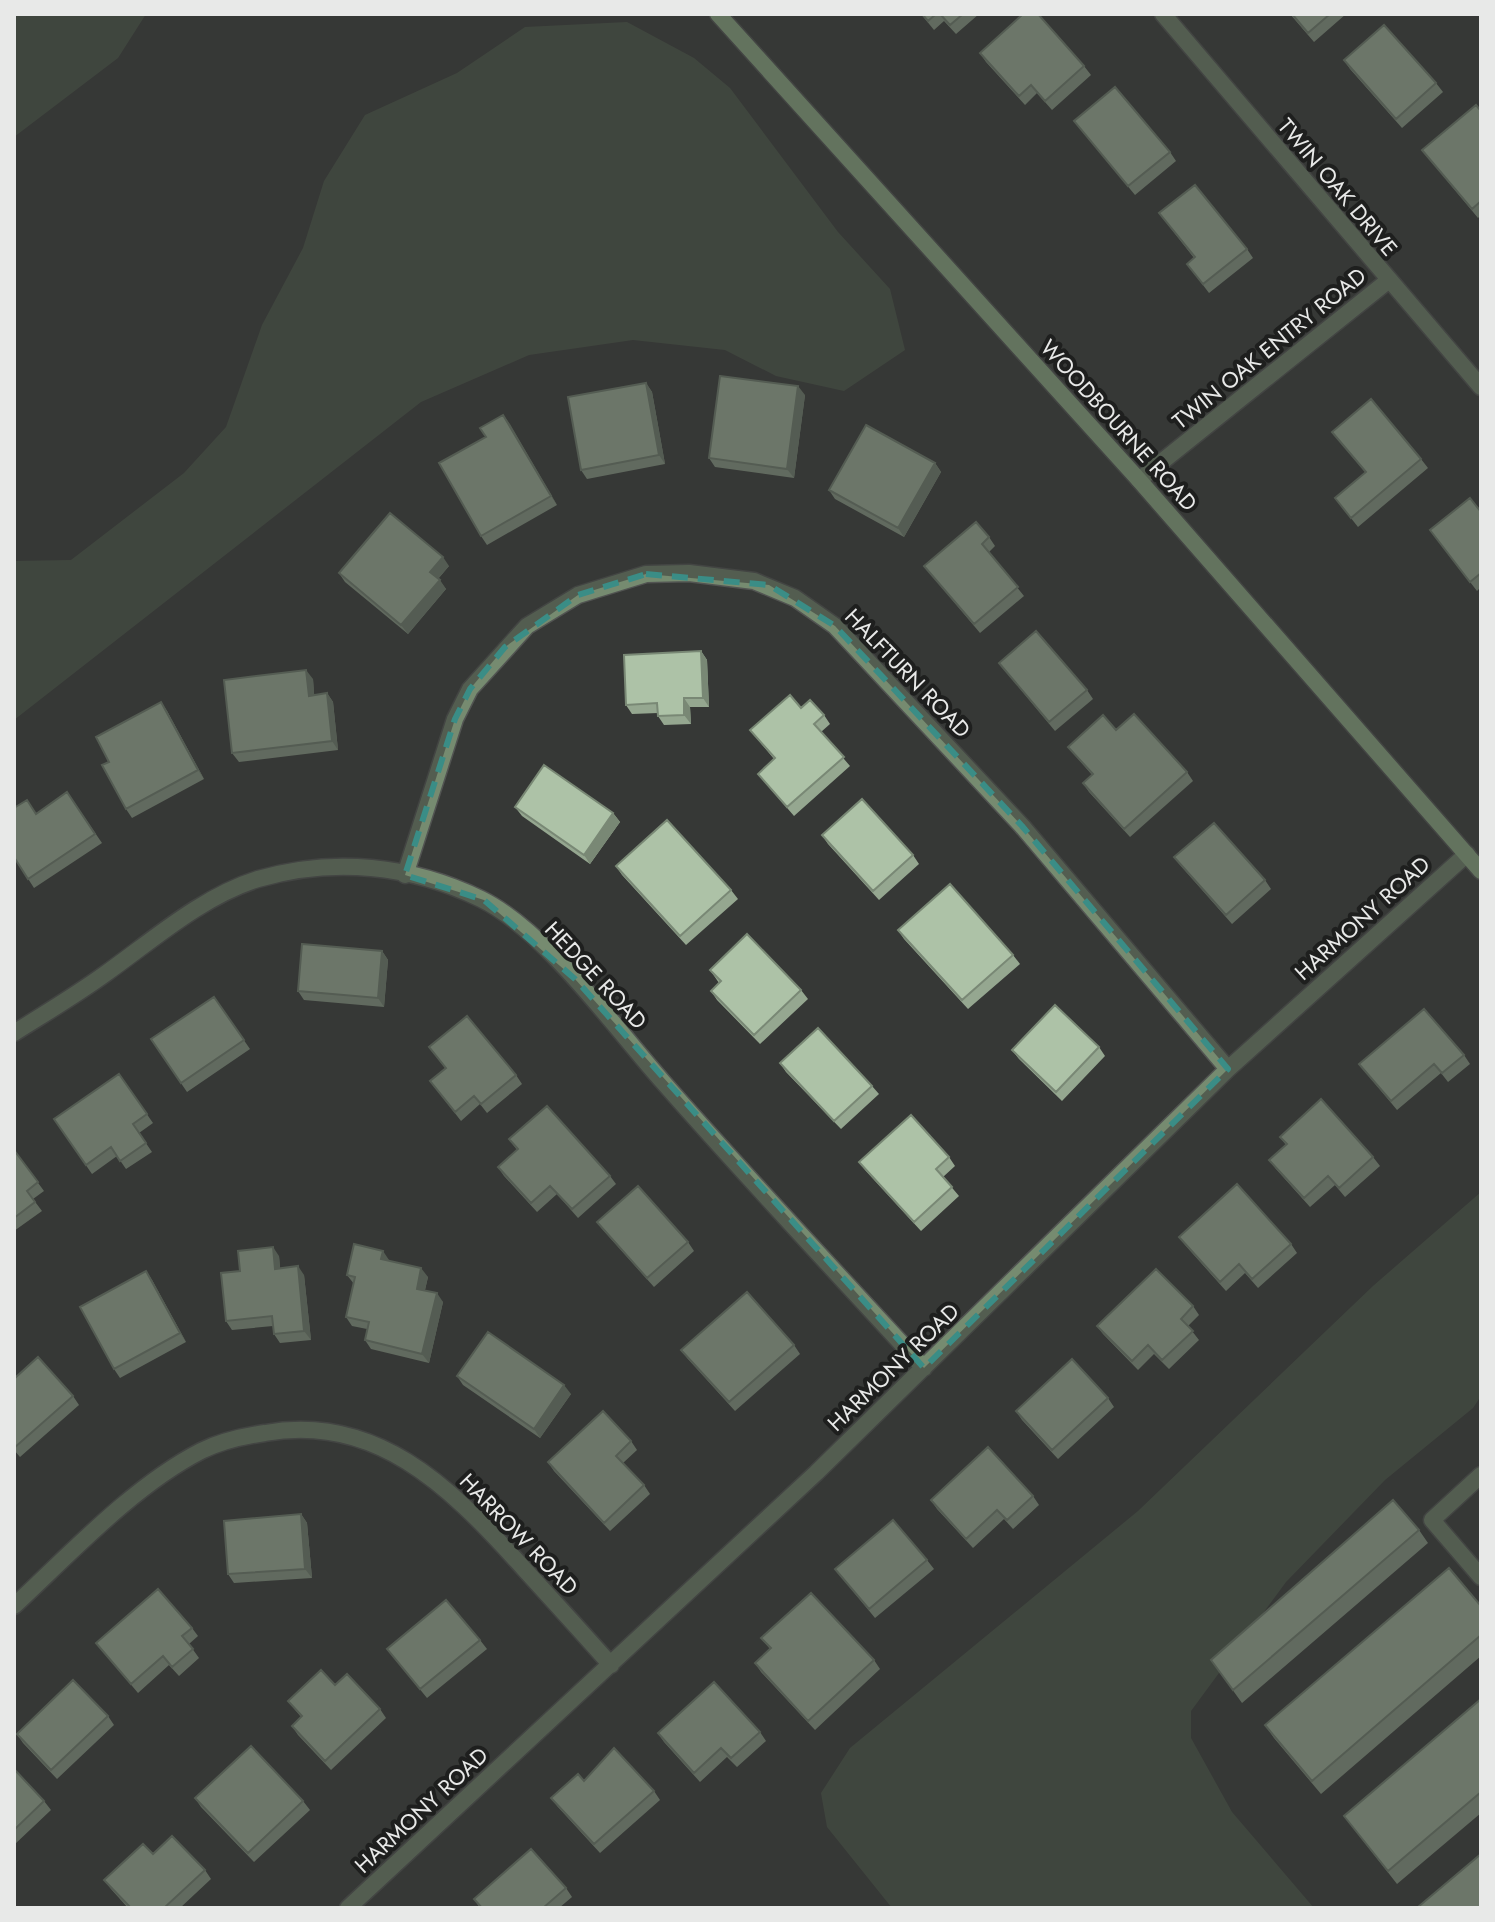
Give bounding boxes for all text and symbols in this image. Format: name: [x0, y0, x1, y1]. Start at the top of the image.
street label: TWIN OAK DRIVE: [1271, 111, 1405, 263]
street label: TWIN OAK ENTRY ROAD: [1165, 260, 1373, 436]
street label: WOODBOURNE ROAD: [1033, 332, 1205, 518]
street label: HALFTURN ROAD: [838, 601, 978, 745]
street label: HARMONY ROAD: [1287, 848, 1437, 988]
street label: HEDGE ROAD: [538, 914, 654, 1036]
street label: HARMONY ROAD: [820, 1296, 966, 1438]
street label: HARROW ROAD: [452, 1466, 586, 1602]
street label: HARMONY ROAD: [347, 1740, 495, 1880]

